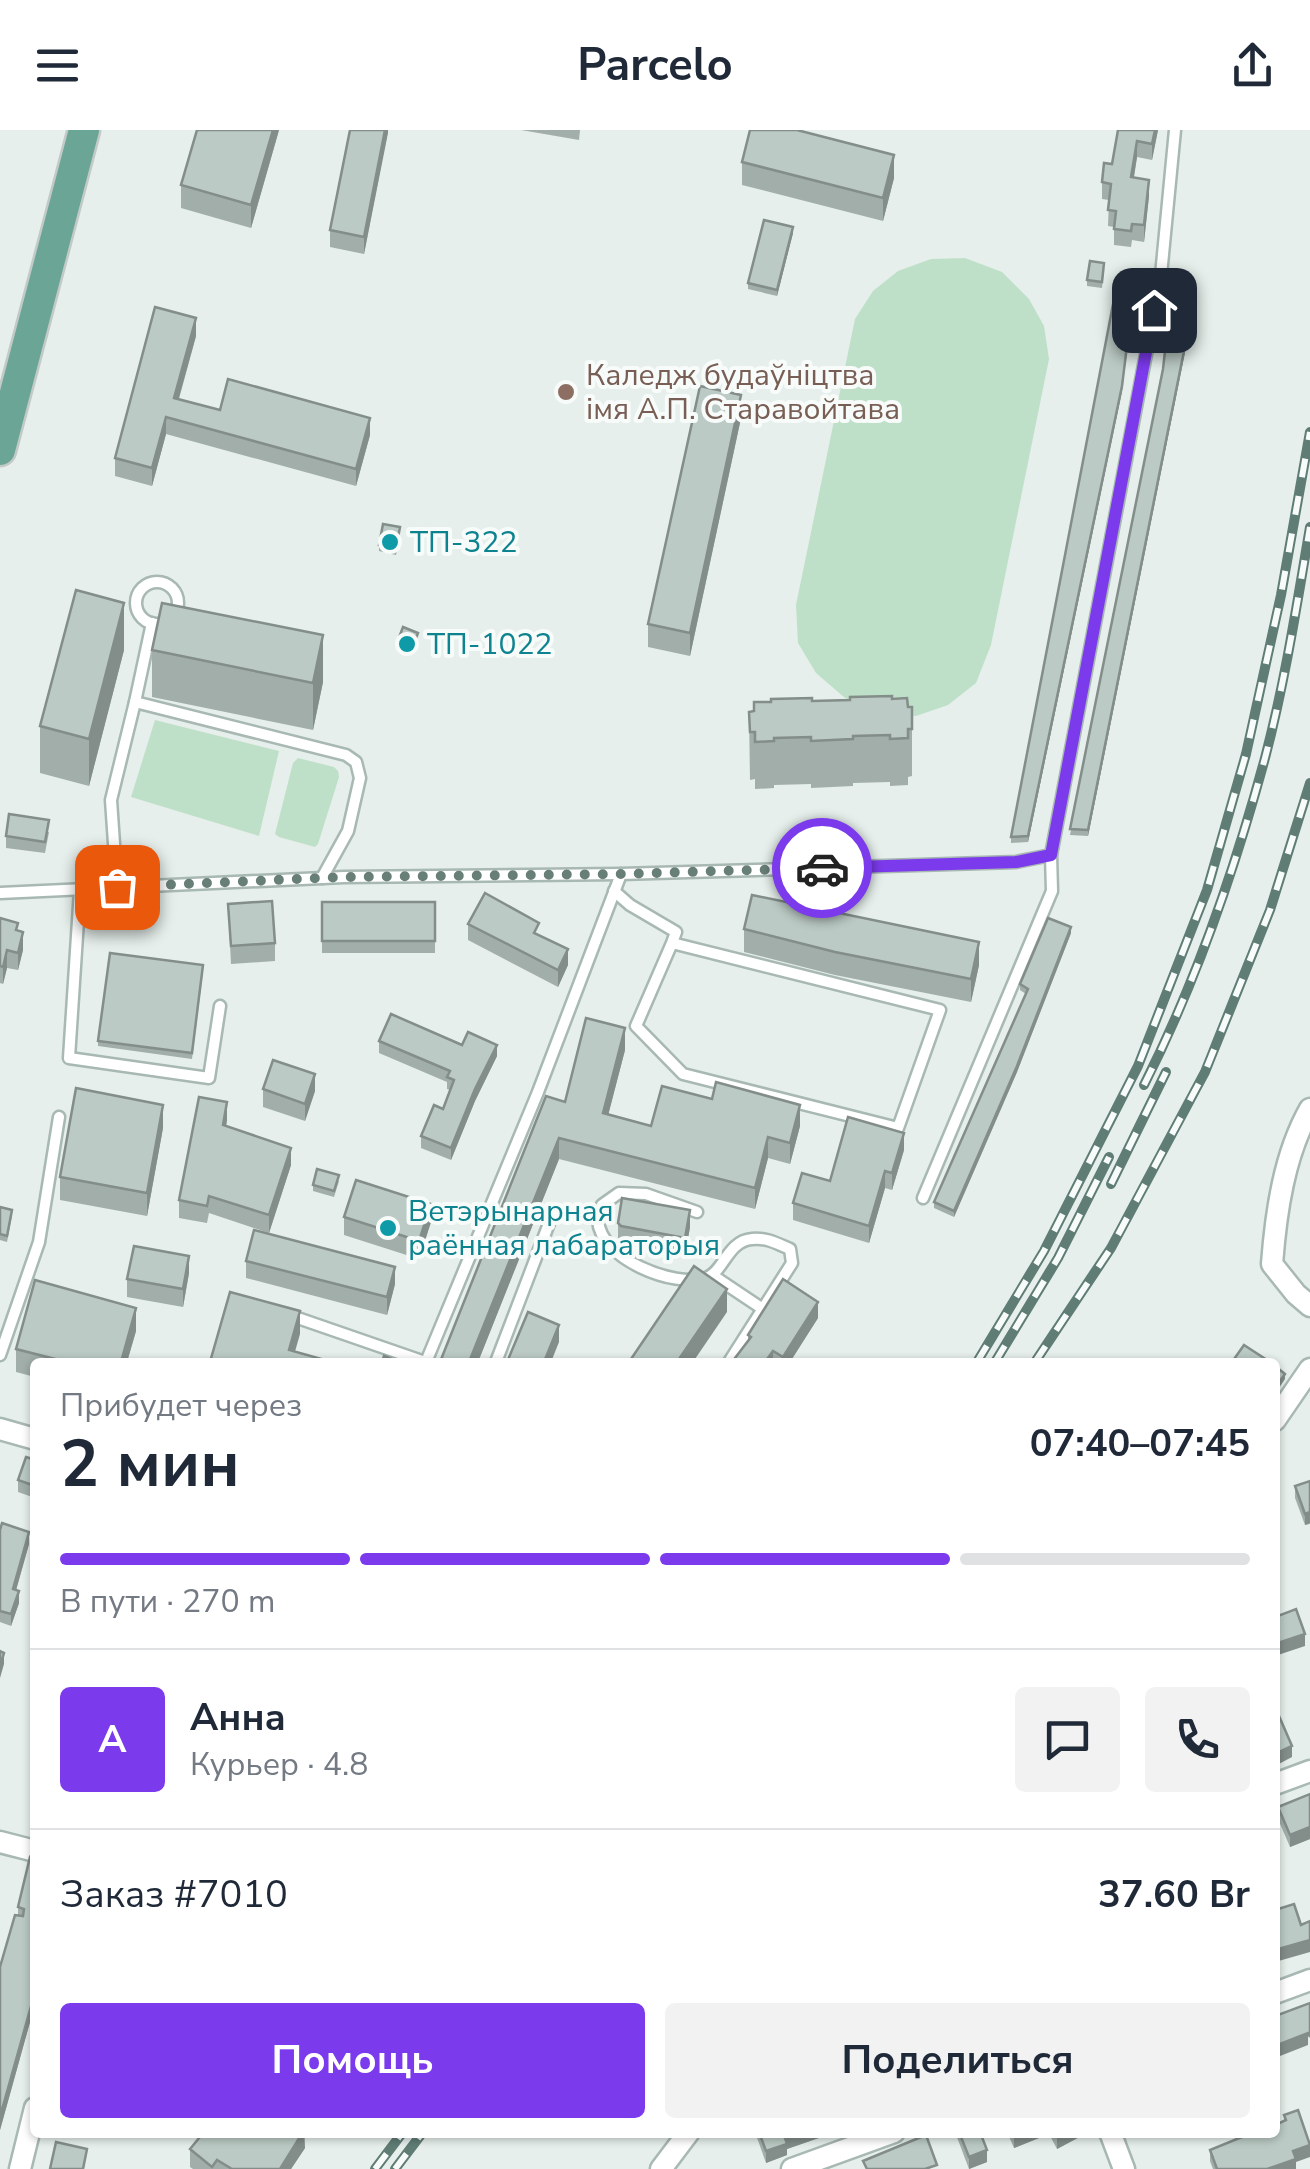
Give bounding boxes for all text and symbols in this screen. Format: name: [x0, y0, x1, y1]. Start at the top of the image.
text: Parcelo: [577, 35, 733, 96]
icon: menu: [30, 38, 85, 93]
icon: share: [1225, 38, 1280, 93]
pin: [1112, 268, 1197, 353]
icon: home: [1127, 283, 1182, 338]
place label: Каледж будаўніцтва імя А.П. Старавойтава: [586, 355, 900, 430]
marker: Каледж будаўніцтва імя А.П. Старавойтава: [555, 381, 577, 403]
place label: ТП-322: [410, 522, 517, 563]
marker: ТП-322: [379, 531, 401, 553]
place label: ТП-1022: [427, 624, 552, 665]
marker: ТП-1022: [396, 633, 418, 655]
courier: [772, 818, 872, 918]
icon: car: [795, 841, 850, 896]
pin: [75, 845, 160, 930]
icon: bag: [90, 860, 145, 915]
place label: Ветэрынарная раённая лабараторыя: [408, 1191, 720, 1266]
marker: Ветэрынарная раённая лабараторыя: [377, 1217, 399, 1239]
text: Прибудет через: [60, 1384, 302, 1427]
text: 07:40–07:45: [1030, 1418, 1250, 1469]
text: 2 мин: [60, 1420, 240, 1509]
text: В пути · 270 m: [60, 1580, 275, 1623]
button: chat: [1015, 1687, 1120, 1792]
button: phone: [1145, 1687, 1250, 1792]
text: Анна: [190, 1692, 286, 1743]
text: А: [98, 1714, 127, 1765]
text: Курьер · 4.8: [190, 1743, 368, 1786]
text: Заказ #7010: [60, 1869, 288, 1920]
text: 37.60 Br: [1098, 1869, 1250, 1920]
button: Помощь: [60, 2003, 645, 2118]
button: Поделиться: [665, 2003, 1250, 2118]

